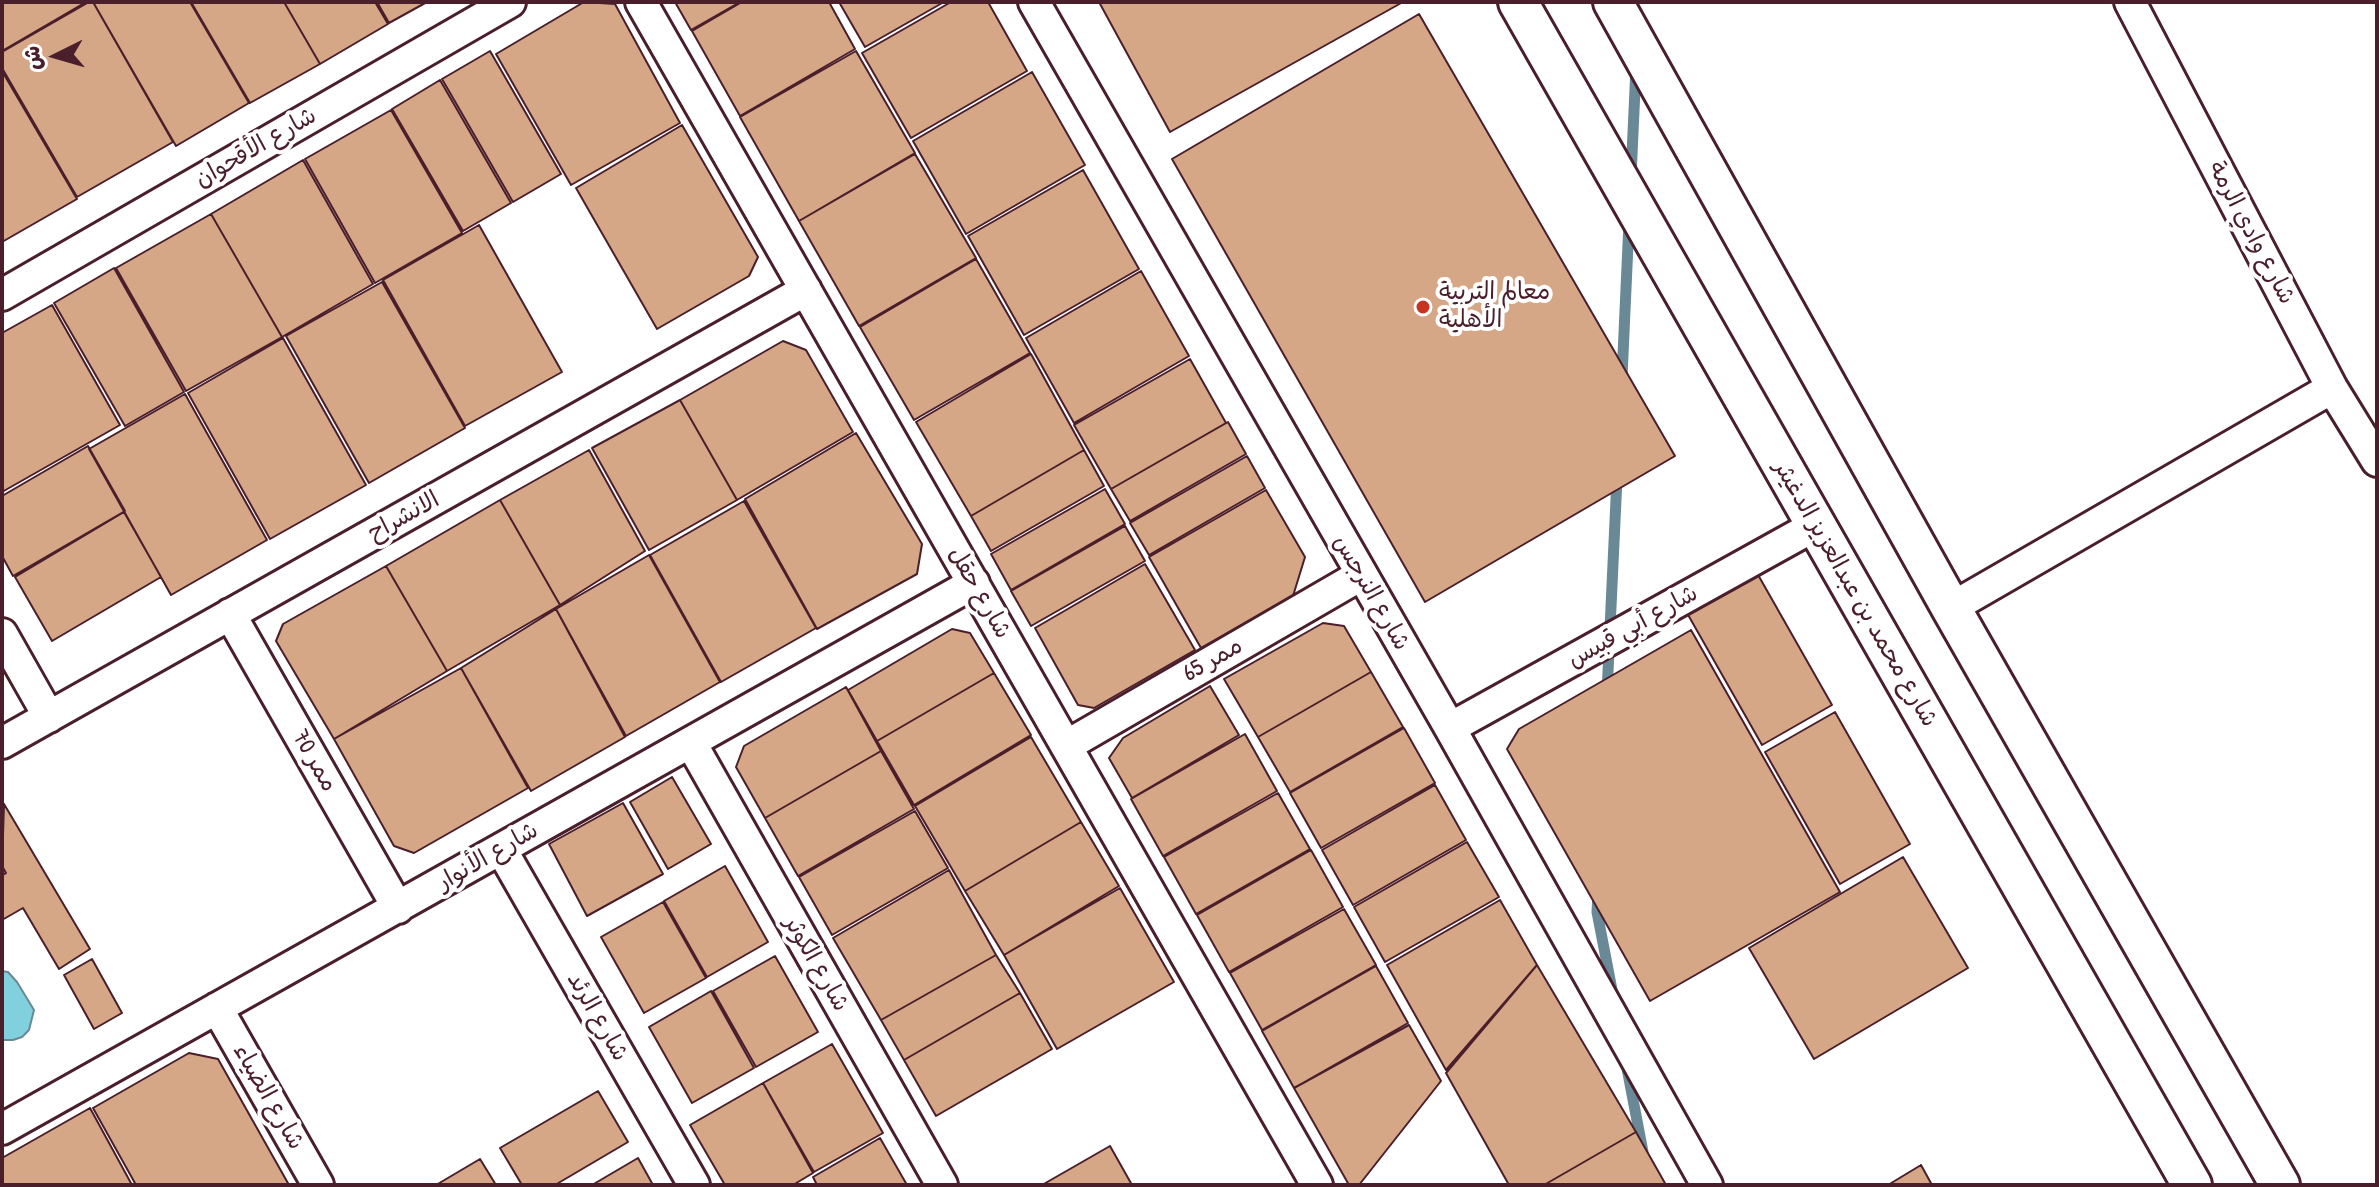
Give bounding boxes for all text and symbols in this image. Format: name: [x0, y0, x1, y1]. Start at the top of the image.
north arrow: [16, 16, 96, 96]
text: ش: [16, 45, 48, 71]
street label: شارع الأقحوان: [190, 102, 322, 194]
street label: شارع وادي الرمة: [2201, 157, 2301, 309]
place label: معالم التربية الأهلية: [1439, 279, 1550, 335]
marker: معالم التربية الأهلية: [1414, 298, 1432, 316]
street label: شارع محمد بن عبدالعزيز الدغيثر: [1767, 456, 1943, 732]
street label: الانشراح: [363, 486, 445, 548]
street label: شارع النرجس: [1326, 530, 1416, 656]
street label: شارع حقل: [941, 542, 1017, 644]
street label: شارع أبي قبيس: [1563, 579, 1703, 675]
street label: ممر 65: [1178, 631, 1248, 689]
street label: ممر 70: [285, 725, 343, 797]
street label: شارع الأنوار: [432, 817, 544, 897]
street label: شارع الكوثر: [777, 911, 855, 1017]
street label: شارع الرئد: [560, 967, 634, 1067]
street label: شارع الضياء: [226, 1039, 310, 1155]

